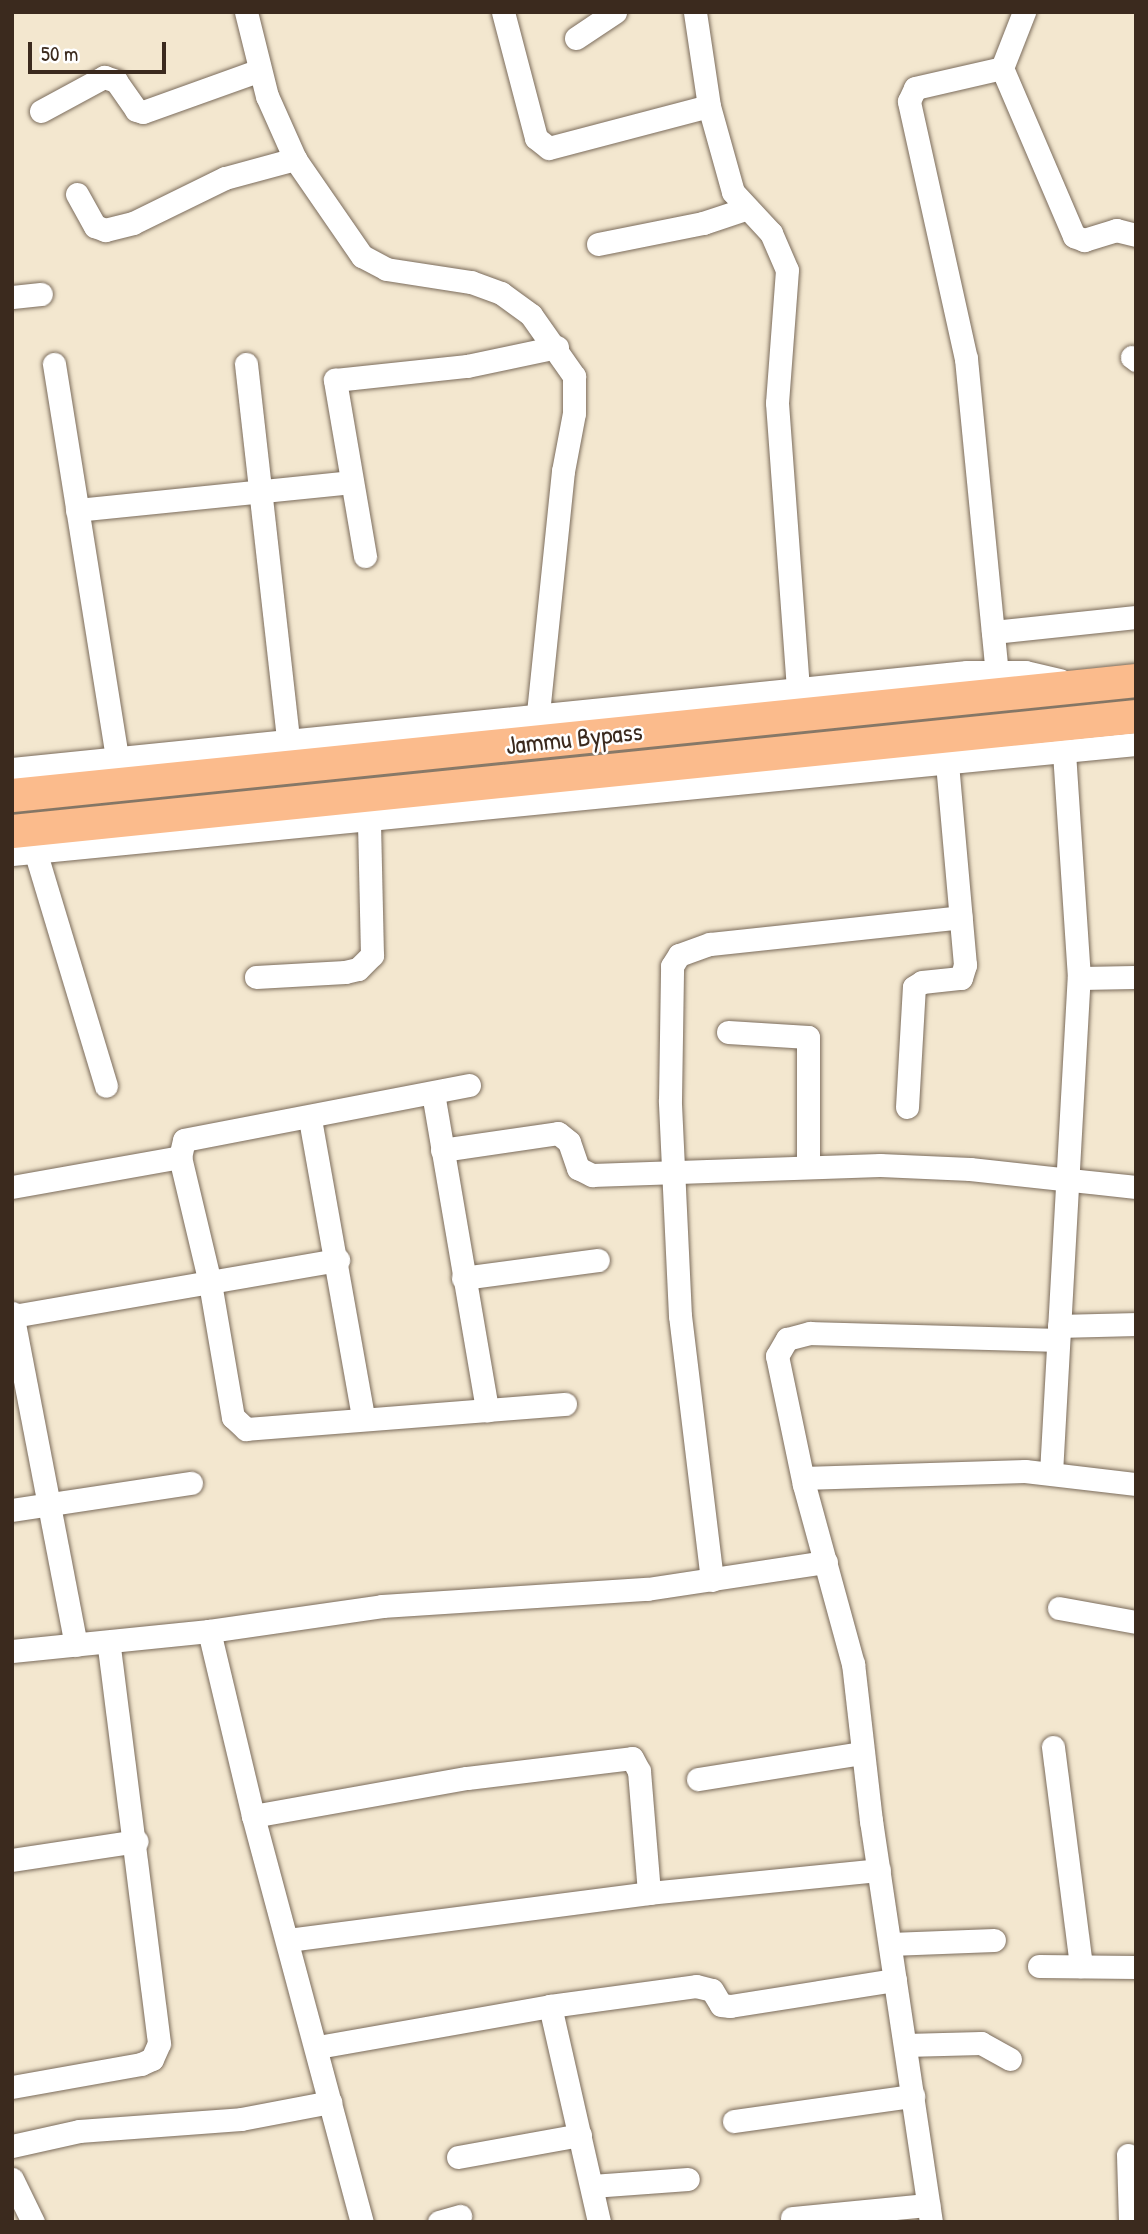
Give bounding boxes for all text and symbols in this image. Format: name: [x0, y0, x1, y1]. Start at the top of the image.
scale bar: [32, 28, 170, 72]
text: 50 m: [41, 39, 78, 68]
street label: Jammu Bypass: [504, 715, 644, 761]

